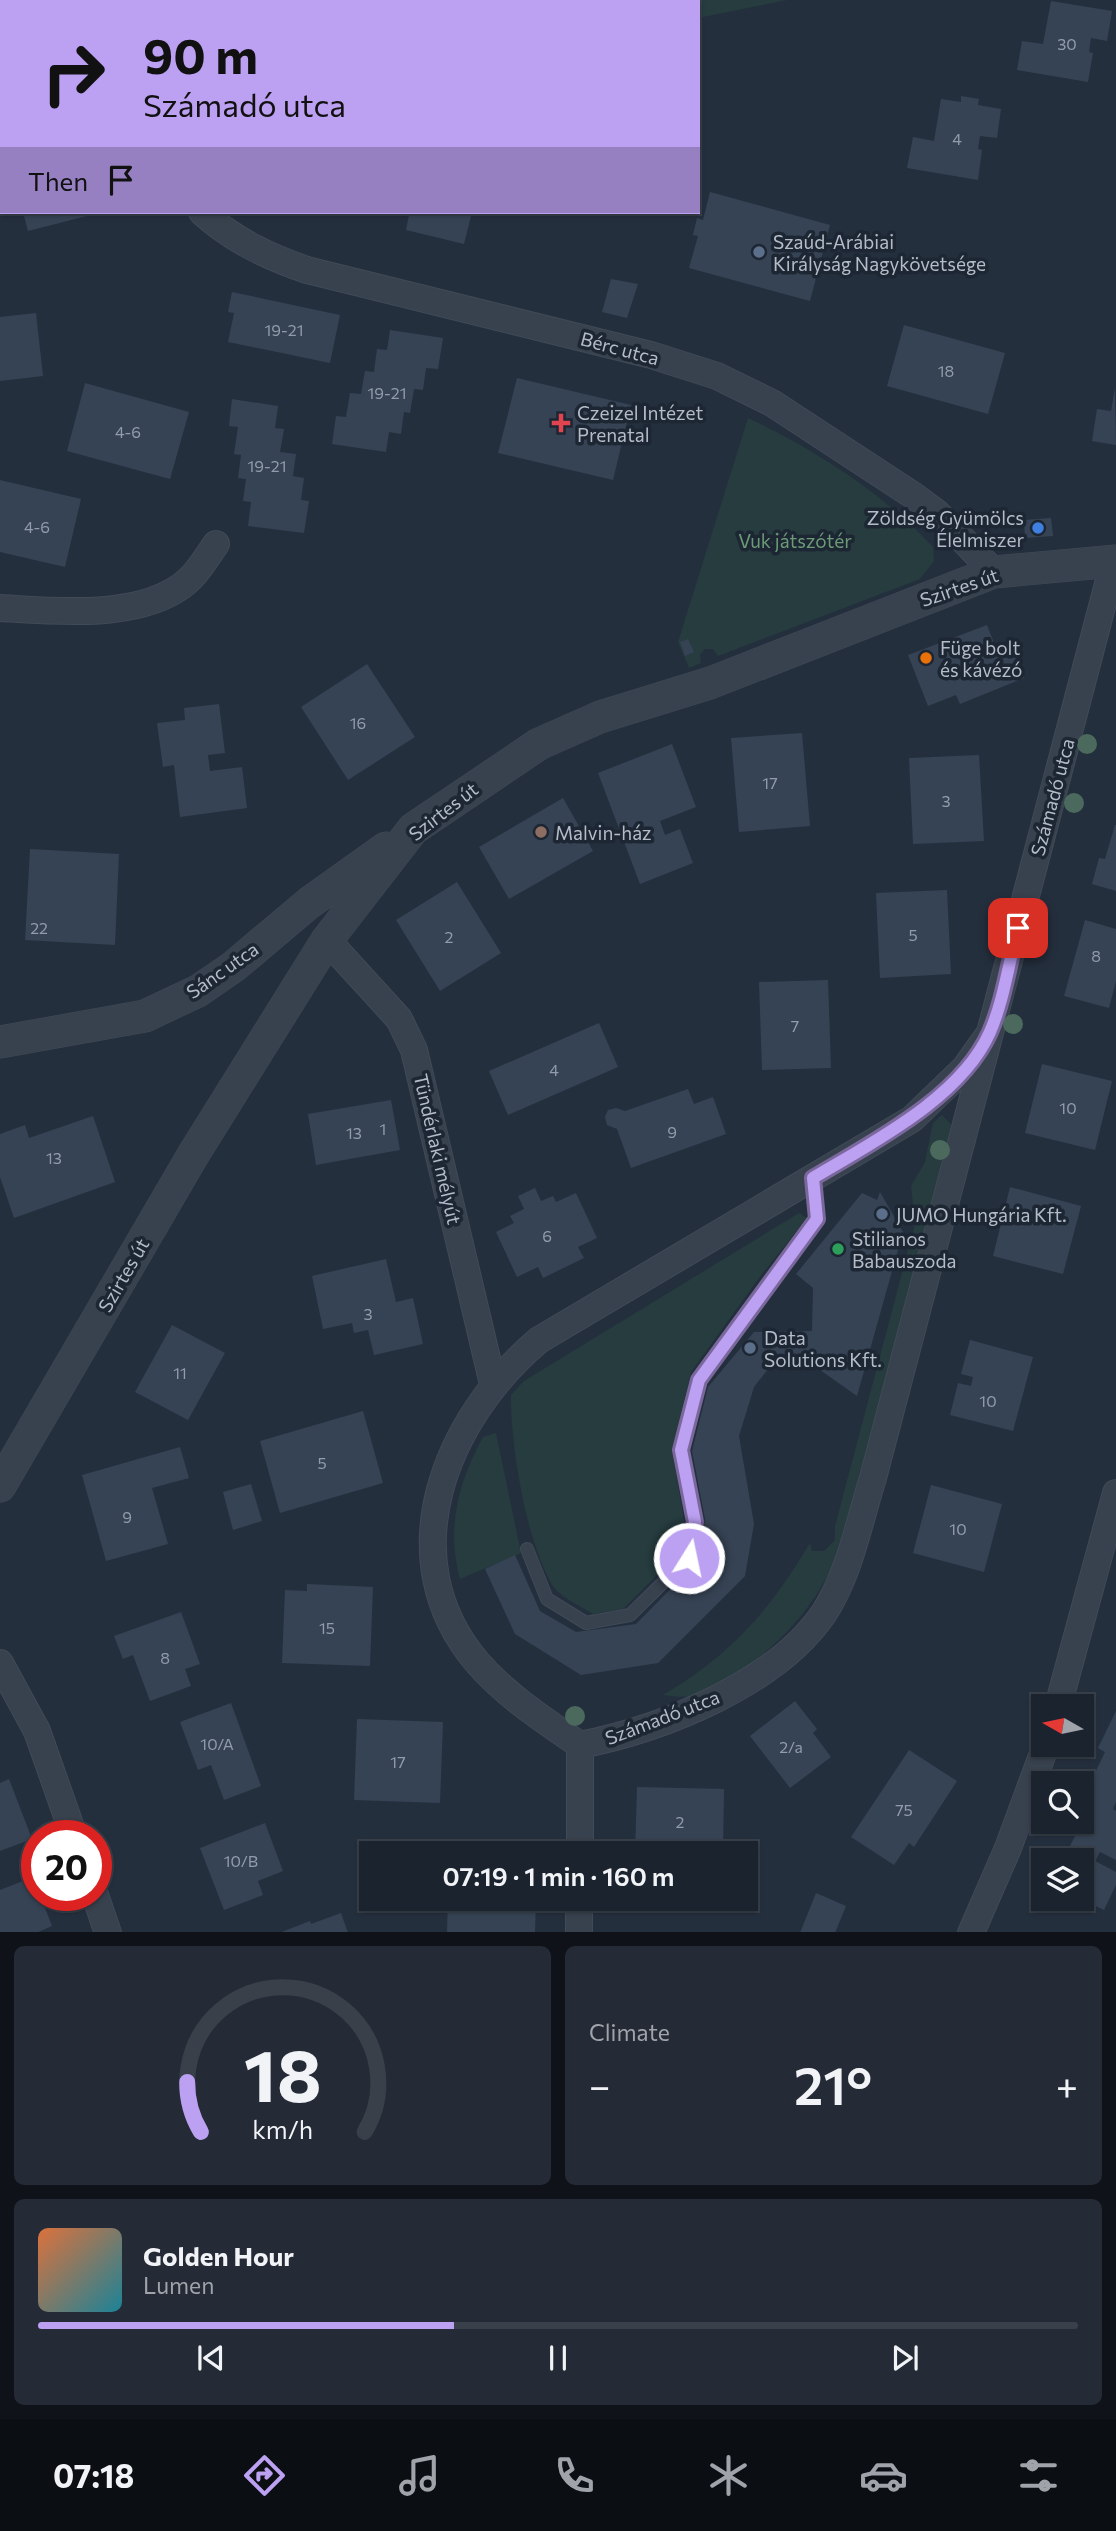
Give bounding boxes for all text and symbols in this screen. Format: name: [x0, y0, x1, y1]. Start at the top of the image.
text: 90 m: [143, 24, 258, 84]
icon: right: [28, 28, 119, 119]
house number: 30: [1057, 34, 1077, 53]
text: Számadó utca: [143, 84, 346, 124]
house number: 4: [952, 129, 962, 148]
icon: arrive: [102, 161, 140, 199]
text: Then: [28, 165, 88, 196]
place label: Szaúd-Arábiai Királyság Nagykövetsége: [773, 230, 986, 275]
marker: Szaúd-Arábiai Királyság Nagykövetsége: [751, 244, 767, 260]
house number: 19-21: [264, 320, 304, 339]
street label: Bérc utca: [578, 327, 662, 369]
house number: 18: [938, 361, 954, 380]
house number: 19-21: [367, 383, 407, 402]
place label: Czeizel Intézet Prenatal: [577, 401, 703, 446]
marker: Czeizel Intézet Prenatal: [551, 413, 571, 433]
house number: 4-6: [115, 422, 141, 441]
house number: 19-21: [247, 456, 287, 475]
place label: Zöldség Gyümölcs Élelmiszer: [867, 506, 1024, 551]
house number: 4-6: [24, 517, 50, 536]
marker: Zöldség Gyümölcs Élelmiszer: [1030, 520, 1046, 536]
park label: Vuk játszótér: [738, 529, 852, 552]
street label: Szirtes út: [917, 563, 1001, 611]
place label: Füge bolt és kávézó: [940, 636, 1022, 681]
marker: Füge bolt és kávézó: [918, 650, 934, 666]
house number: 16: [350, 713, 366, 732]
street label: Számadó utca: [1025, 736, 1079, 858]
house number: 17: [762, 773, 778, 792]
street label: Szirtes út: [404, 777, 482, 845]
house number: 3: [941, 791, 951, 810]
place label: Malvin-ház: [555, 821, 652, 844]
marker: Malvin-ház: [533, 824, 549, 840]
pin: [988, 898, 1048, 958]
icon: arrive: [999, 909, 1037, 947]
house number: 22: [30, 918, 48, 937]
house number: 5: [908, 925, 918, 944]
house number: 2: [445, 927, 454, 946]
street label: Sánc utca: [182, 937, 262, 1003]
house number: 8: [1091, 946, 1101, 965]
house number: 7: [791, 1016, 799, 1035]
house number: 4: [549, 1060, 559, 1079]
street label: Tündérlaki mélyút: [409, 1071, 467, 1227]
house number: 10: [1059, 1098, 1077, 1117]
house number: 1: [380, 1119, 386, 1138]
house number: 9: [667, 1122, 677, 1141]
house number: 13: [346, 1123, 362, 1142]
house number: 13: [46, 1148, 62, 1167]
place label: JUMO Hungária Kft.: [896, 1203, 1067, 1226]
marker: JUMO Hungária Kft.: [874, 1206, 890, 1222]
house number: 6: [542, 1226, 552, 1245]
place label: Stilianos Babauszoda: [852, 1227, 956, 1272]
street label: Szirtes út: [93, 1234, 153, 1316]
marker: Stilianos Babauszoda: [830, 1241, 846, 1257]
house number: 3: [363, 1304, 373, 1323]
place label: Data Solutions Kft.: [764, 1326, 882, 1371]
marker: Data Solutions Kft.: [742, 1340, 758, 1356]
house number: 11: [173, 1363, 187, 1382]
house number: 10: [979, 1391, 997, 1410]
house number: 5: [317, 1453, 327, 1472]
house number: 9: [122, 1507, 132, 1526]
house number: 10: [949, 1519, 967, 1538]
position arrow: [652, 1521, 726, 1595]
house number: 15: [319, 1618, 335, 1637]
house number: 8: [160, 1648, 170, 1667]
street label: Számadó utca: [602, 1685, 722, 1749]
north arrow: [1031, 1694, 1094, 1757]
map controls: [1031, 1694, 1094, 1911]
house number: 10/A: [200, 1734, 234, 1753]
house number: 2/a: [779, 1737, 803, 1756]
house number: 17: [390, 1752, 406, 1771]
button: search: [1031, 1771, 1094, 1834]
house number: 75: [895, 1800, 913, 1819]
house number: 2: [676, 1812, 685, 1831]
speed limit sign: 20: [21, 1820, 112, 1911]
button: layers: [1031, 1848, 1094, 1911]
house number: 10/B: [224, 1851, 258, 1870]
text: 07:19 · 1 min · 160 m: [443, 1860, 674, 1891]
text: Climate: [589, 2018, 670, 2046]
text: 18: [244, 2028, 321, 2117]
text: 21°: [794, 2052, 872, 2116]
text: −: [589, 2061, 611, 2108]
text: +: [1056, 2061, 1078, 2108]
text: km/h: [252, 2113, 313, 2143]
text: Golden Hour: [143, 2240, 294, 2271]
text: Lumen: [143, 2271, 214, 2299]
icon: previous: [192, 2339, 230, 2377]
icon: pause: [539, 2339, 577, 2377]
icon: next: [886, 2339, 924, 2377]
icon: directions: [240, 2451, 289, 2500]
icon: music: [395, 2451, 444, 2500]
icon: phone: [550, 2451, 599, 2500]
icon: climate: [704, 2451, 753, 2500]
icon: car: [859, 2451, 908, 2500]
icon: filters: [1014, 2451, 1063, 2500]
text: 07:18: [53, 2455, 134, 2495]

